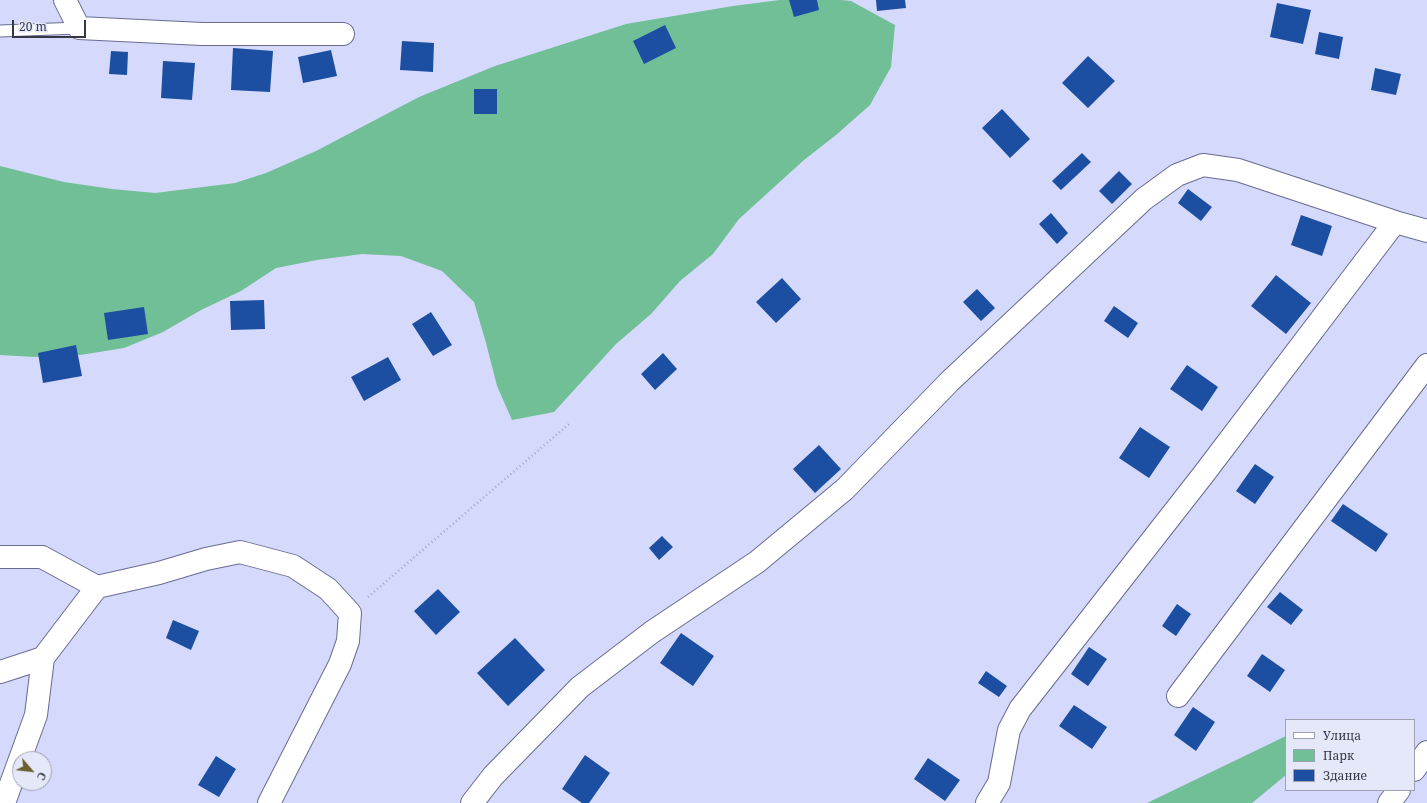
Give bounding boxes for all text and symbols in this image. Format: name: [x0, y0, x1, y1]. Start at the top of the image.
scale bar: [14, 12, 88, 38]
text: 20 m: [19, 18, 47, 35]
legend: [1285, 719, 1415, 791]
text: Улица: [1323, 727, 1361, 744]
text: Парк: [1323, 747, 1354, 764]
north arrow: [12, 751, 52, 791]
text: Здание: [1323, 767, 1367, 784]
text: С: [34, 770, 50, 783]

